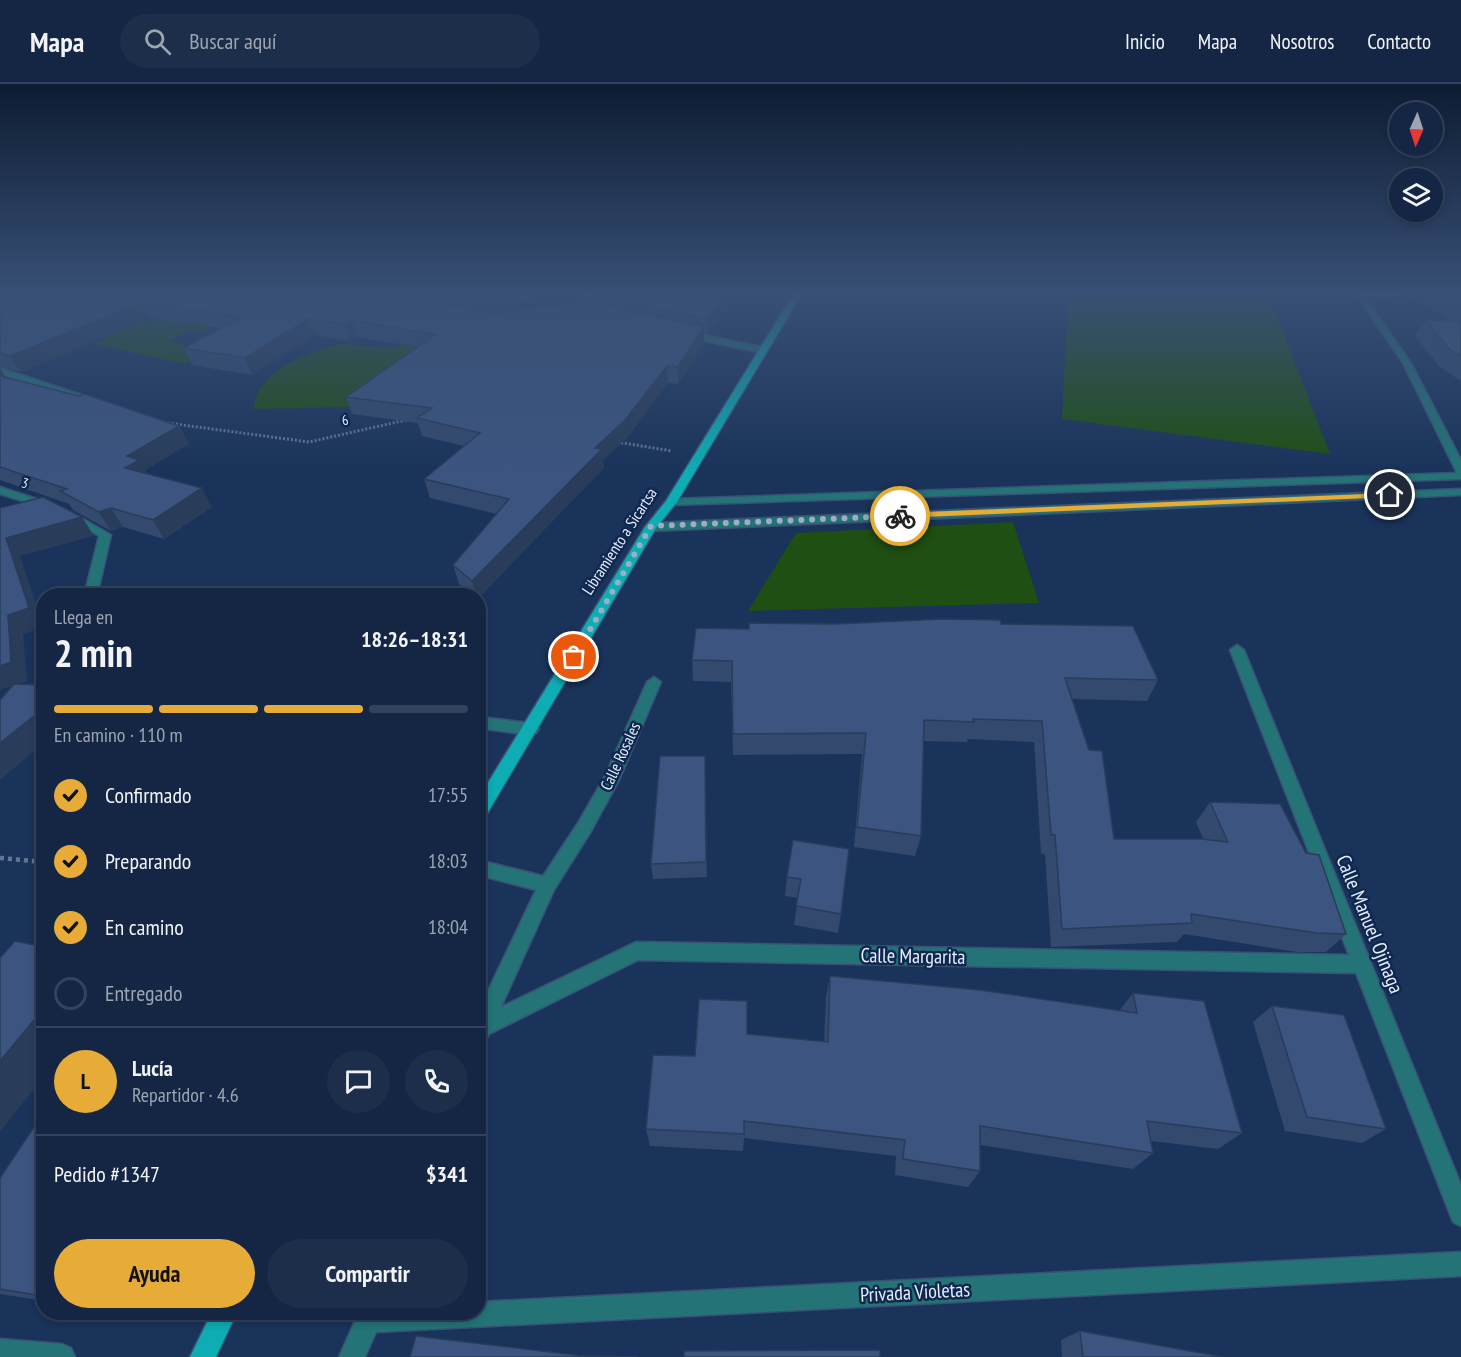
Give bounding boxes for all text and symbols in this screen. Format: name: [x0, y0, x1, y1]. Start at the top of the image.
search box: [120, 14, 540, 68]
text: Mapa: [30, 23, 84, 60]
icon: search: [141, 25, 174, 58]
text: Buscar aquí: [189, 27, 277, 55]
text: Inicio: [1125, 28, 1165, 55]
text: Mapa: [1198, 28, 1237, 55]
text: Nosotros: [1270, 28, 1334, 55]
text: Contacto: [1367, 28, 1431, 55]
north arrow: [1389, 102, 1443, 156]
map controls: [1389, 102, 1443, 222]
button: layers: [1389, 168, 1443, 222]
street label: 6: [340, 411, 350, 429]
pin: [1364, 469, 1415, 520]
street label: 3: [19, 473, 31, 493]
icon: home: [1373, 478, 1406, 511]
street label: Libramiento a Sicartsa: [577, 484, 661, 598]
courier: [870, 486, 930, 546]
icon: bike: [884, 500, 917, 533]
text: Llega en: [54, 604, 113, 630]
text: 18:26–18:31: [361, 625, 468, 653]
text: 2 min: [54, 627, 133, 678]
pin: [548, 631, 599, 682]
icon: bag: [557, 640, 590, 673]
street label: Calle Rosales: [596, 719, 644, 793]
text: En camino · 110 m: [54, 722, 183, 748]
icon: check: [54, 779, 87, 812]
text: Confirmado: [105, 781, 191, 809]
text: 17:55: [428, 782, 468, 808]
icon: check: [54, 845, 87, 878]
text: Preparando: [105, 847, 191, 875]
text: 18:03: [428, 848, 468, 874]
street label: Calle Manuel Ojinaga: [1330, 851, 1410, 997]
icon: check: [54, 911, 87, 944]
text: En camino: [105, 913, 184, 941]
text: 18:04: [428, 914, 468, 940]
street label: Calle Margarita: [860, 942, 966, 970]
text: Entregado: [105, 979, 182, 1007]
button: chat: [327, 1050, 390, 1113]
button: phone: [405, 1050, 468, 1113]
text: Lucía: [132, 1054, 173, 1082]
text: L: [81, 1067, 90, 1095]
text: Repartidor · 4.6: [132, 1082, 239, 1108]
text: Pedido #1347: [54, 1160, 160, 1188]
text: $341: [426, 1160, 468, 1188]
button: Ayuda: [54, 1239, 255, 1308]
button: Compartir: [267, 1239, 468, 1308]
street label: Privada Violetas: [859, 1276, 971, 1308]

